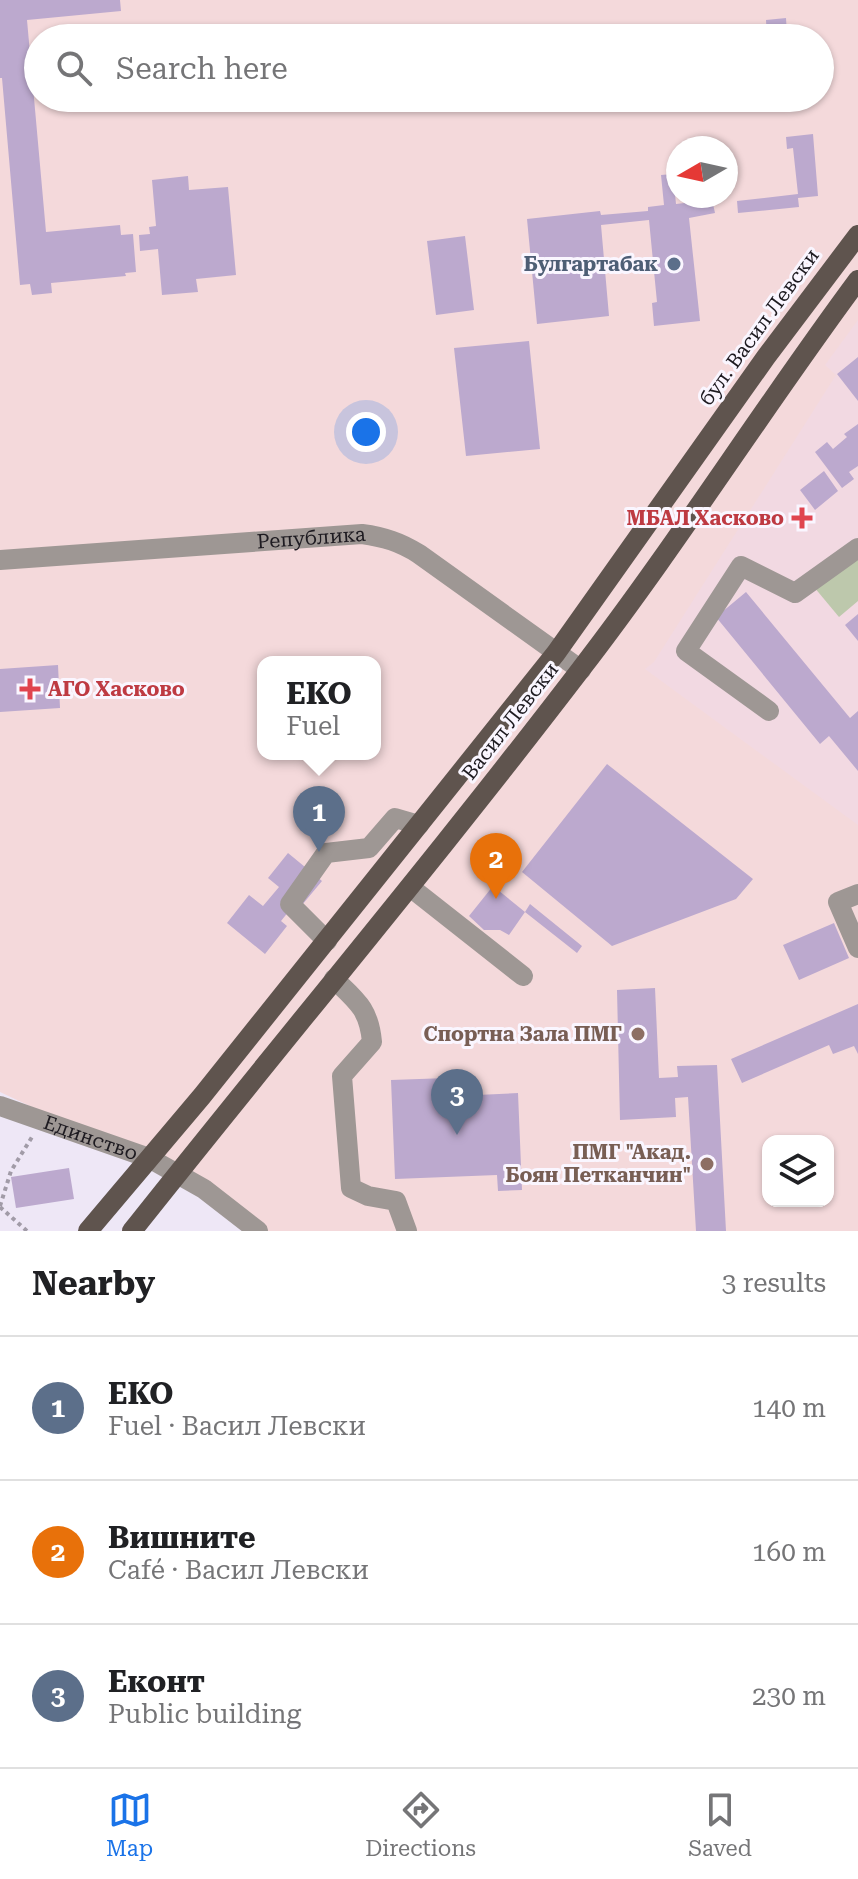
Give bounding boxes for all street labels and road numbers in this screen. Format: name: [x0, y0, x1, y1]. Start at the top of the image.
street label: бул. Васил Левски: [694, 244, 824, 410]
street label: Република: [256, 522, 367, 554]
street label: Васил Левски: [457, 658, 563, 784]
street label: Единство: [40, 1110, 141, 1165]

